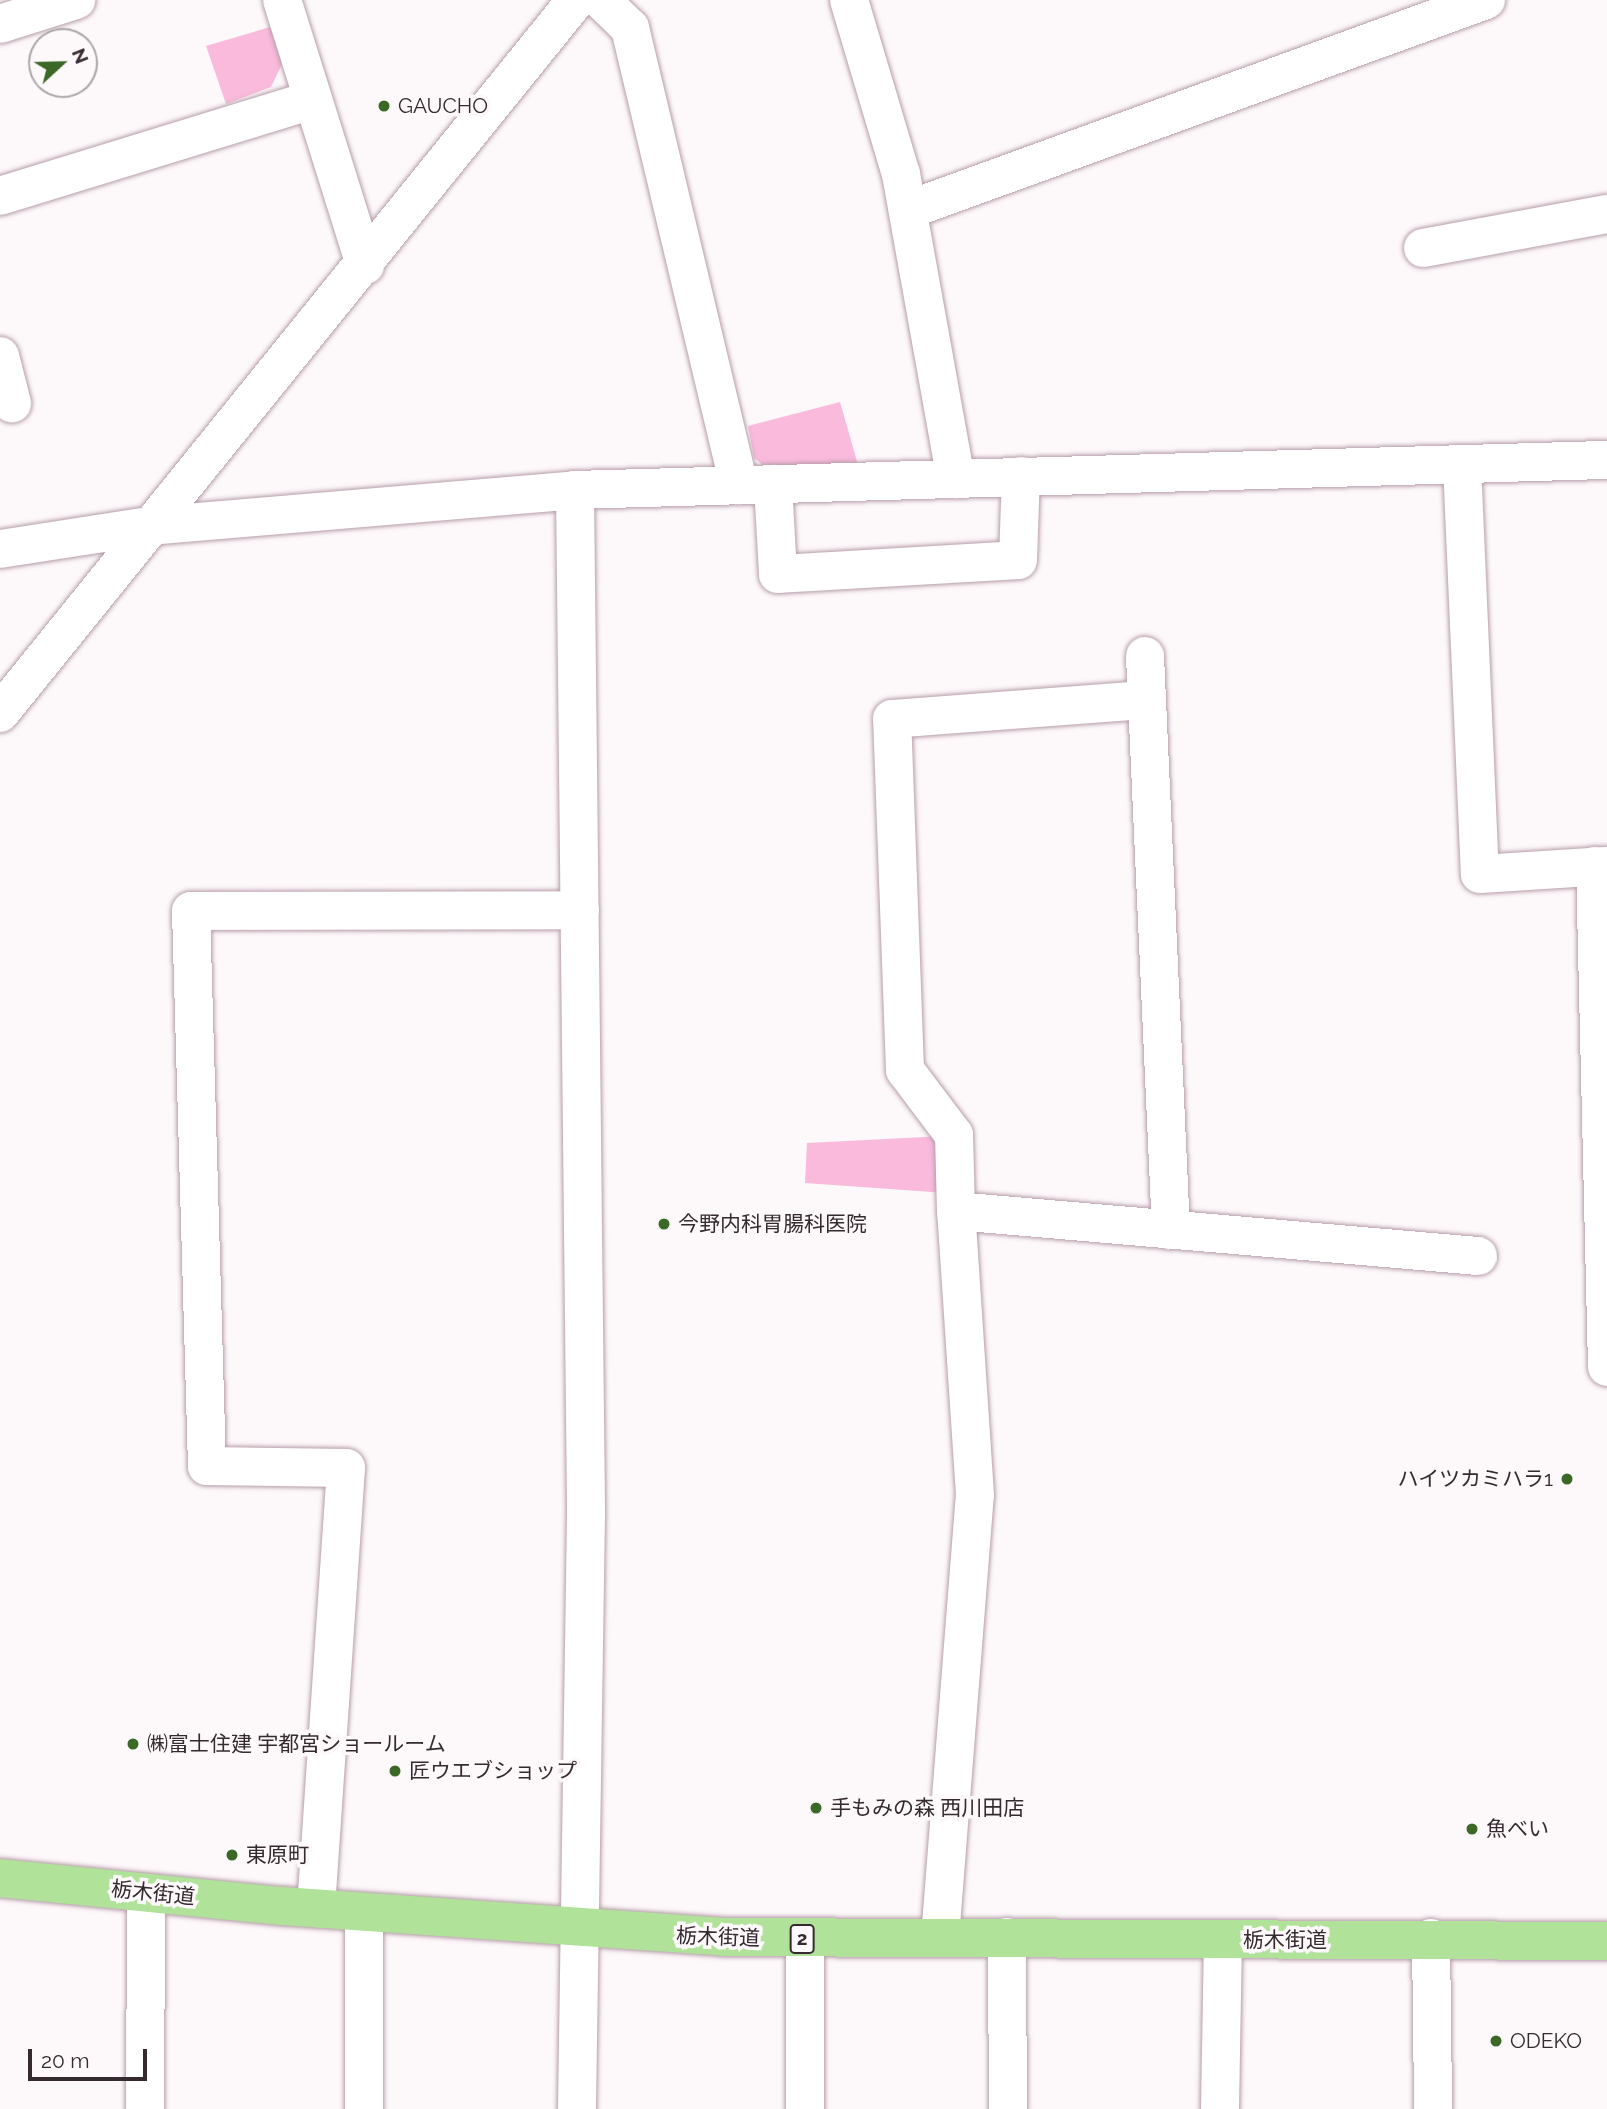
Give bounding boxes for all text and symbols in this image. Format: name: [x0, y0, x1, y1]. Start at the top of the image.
north arrow: [28, 28, 98, 98]
text: N: [68, 45, 94, 67]
place label: GAUCHO: [398, 93, 488, 119]
marker: GAUCHO: [376, 98, 392, 114]
place label: 今野内科胃腸科医院: [678, 1211, 867, 1237]
marker: 今野内科胃腸科医院: [656, 1216, 672, 1232]
place label: ハイツカミハラ1: [1397, 1466, 1553, 1492]
marker: ハイツカミハラ1: [1559, 1471, 1575, 1487]
place label: ㈱富士住建 宇都宮ショールーム: [147, 1731, 446, 1757]
marker: ㈱富士住建 宇都宮ショールーム: [125, 1736, 141, 1752]
place label: 匠ウエブショップ: [409, 1758, 577, 1784]
marker: 匠ウエブショップ: [387, 1763, 403, 1779]
place label: 手もみの森 西川田店: [830, 1795, 1024, 1821]
marker: 手もみの森 西川田店: [808, 1800, 824, 1816]
place label: 魚べい: [1486, 1816, 1549, 1842]
marker: 魚べい: [1464, 1821, 1480, 1837]
place label: 東原町: [246, 1842, 309, 1868]
marker: 東原町: [224, 1847, 240, 1863]
street label: 栃木街道: [110, 1876, 196, 1910]
street label: 栃木街道: [676, 1923, 760, 1951]
road number: 2: [788, 1924, 816, 1954]
street label: 栃木街道: [1243, 1927, 1327, 1953]
place label: ODEKO: [1510, 2028, 1582, 2054]
marker: ODEKO: [1488, 2033, 1504, 2049]
scale bar: [32, 2036, 150, 2080]
text: 20 m: [41, 2048, 89, 2073]

